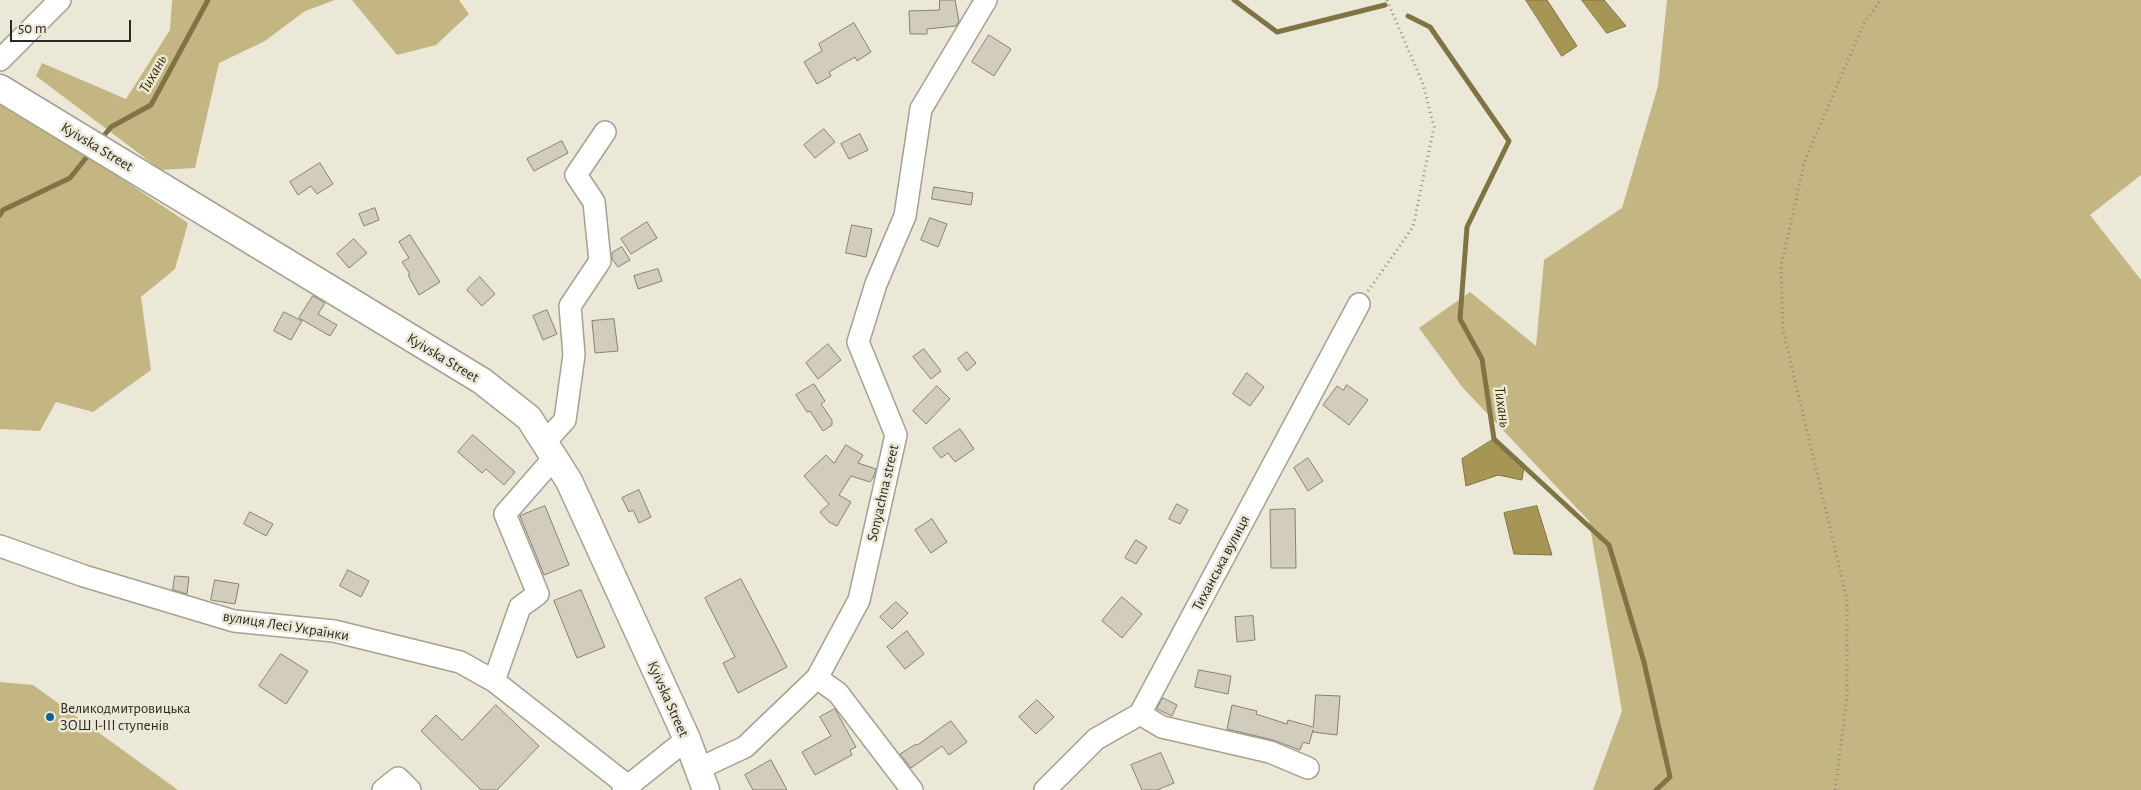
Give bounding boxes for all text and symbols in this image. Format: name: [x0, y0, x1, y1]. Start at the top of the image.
scale bar: [12, 10, 134, 42]
text: 50 m: [18, 21, 47, 36]
water label: Тихань: [135, 51, 171, 97]
street label: Kyivska Street: [58, 118, 136, 176]
street label: Kyivska Street: [404, 329, 482, 387]
water label: Тихань: [1490, 385, 1514, 429]
street label: Sonyachna street: [863, 443, 903, 543]
street label: Тиханська вулиця: [1188, 512, 1254, 614]
street label: вулиця Лесі Українки: [221, 607, 351, 645]
street label: Kyivska Street: [643, 658, 693, 740]
place label: Великодмитровицька ЗОШ І-ІІІ ступенів: [60, 699, 190, 734]
marker: Великодмитровицька ЗОШ І-ІІІ ступенів: [44, 711, 56, 723]

